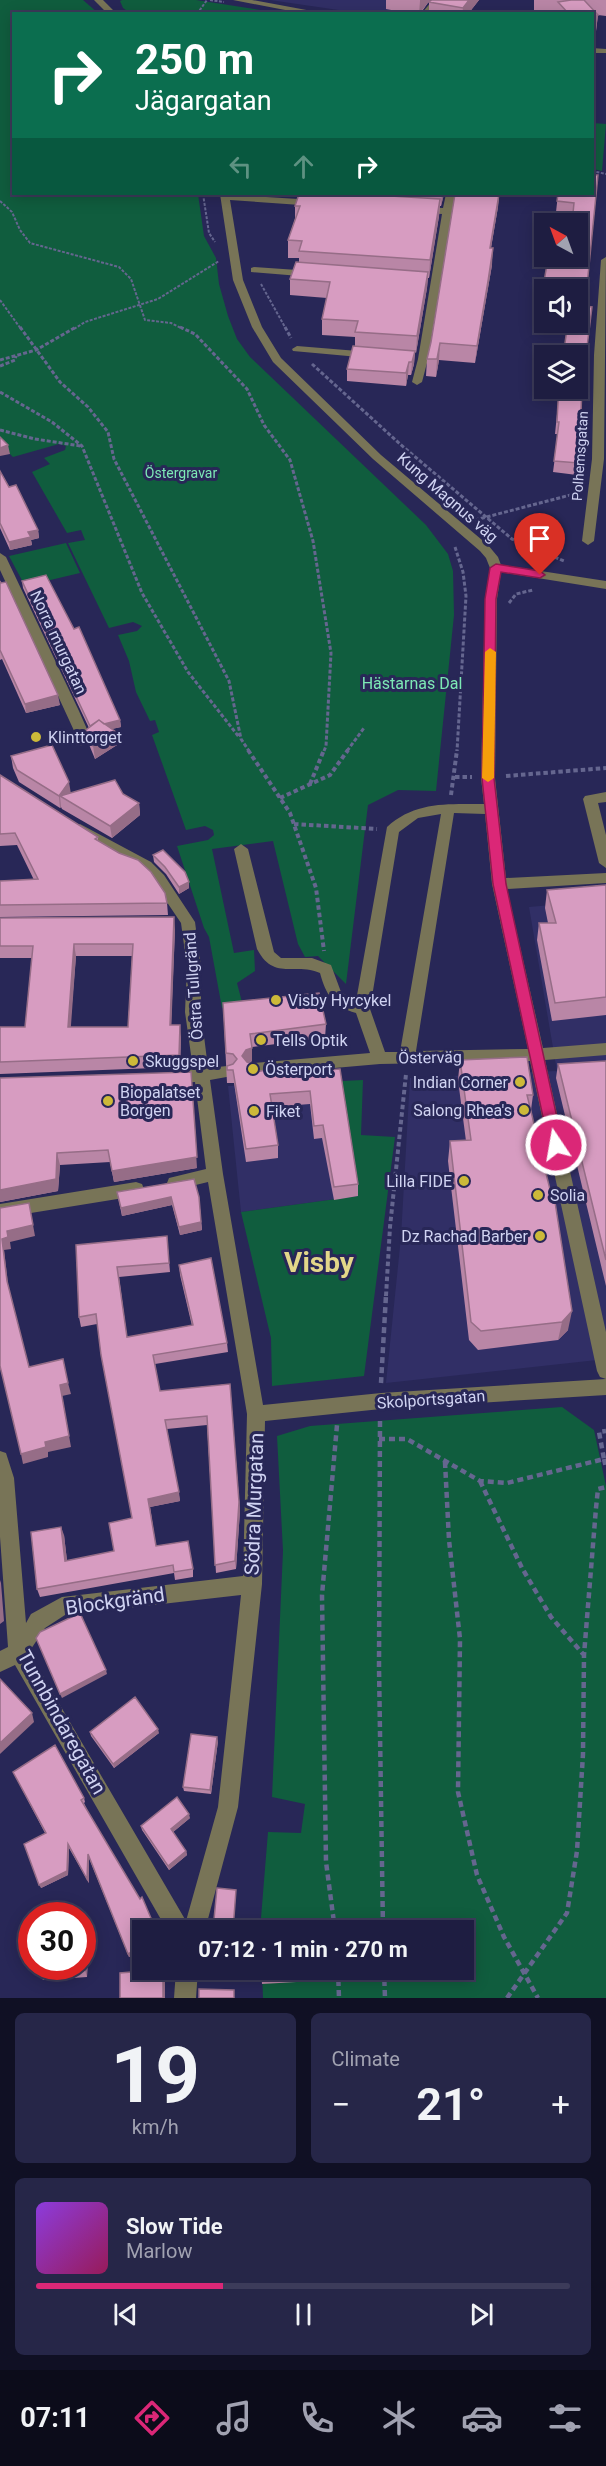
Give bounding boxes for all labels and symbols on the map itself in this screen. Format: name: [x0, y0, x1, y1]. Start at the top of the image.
north arrow: [534, 213, 588, 267]
street label: Polhemsgatan: [569, 410, 591, 502]
street label: Kung Magnus väg: [393, 448, 502, 546]
park label: Östergravar: [145, 465, 217, 481]
pin: [514, 513, 565, 575]
street label: Norra murgatan: [26, 587, 91, 697]
park label: Hästarnas Dal: [362, 674, 462, 693]
place label: Klinttorget: [48, 728, 122, 747]
marker: Klinttorget: [29, 730, 43, 744]
street label: Östra Tullgränd: [180, 931, 207, 1041]
place label: Visby Hyrcykel: [288, 991, 391, 1010]
marker: Visby Hyrcykel: [269, 993, 283, 1007]
place label: Tells Optik: [273, 1031, 348, 1050]
marker: Tells Optik: [254, 1033, 268, 1047]
street label: Österväg: [398, 1047, 462, 1068]
place label: Skuggspel: [145, 1052, 219, 1071]
marker: Skuggspel: [126, 1054, 140, 1068]
place label: Österport: [265, 1060, 333, 1079]
marker: Österport: [246, 1062, 260, 1076]
place label: Indian Corner: [413, 1073, 509, 1092]
marker: Indian Corner: [513, 1075, 527, 1089]
place label: Biopalatset Borgen: [120, 1083, 200, 1120]
marker: Biopalatset Borgen: [101, 1094, 115, 1108]
place label: Salong Rhea's: [413, 1101, 512, 1120]
place label: Fiket: [266, 1102, 300, 1121]
marker: Salong Rhea's: [517, 1103, 531, 1117]
marker: Fiket: [247, 1104, 261, 1118]
position arrow: [524, 1113, 588, 1177]
place label: Lilla FIDE: [386, 1172, 452, 1191]
marker: Lilla FIDE: [457, 1174, 471, 1188]
place label: Solia: [550, 1186, 585, 1205]
marker: Solia: [531, 1188, 545, 1202]
place label: Dz Rachad Barber: [401, 1227, 529, 1246]
marker: Dz Rachad Barber: [533, 1229, 547, 1243]
district label: Visby: [284, 1246, 355, 1279]
street label: Skolportsgatan: [376, 1386, 486, 1413]
street label: Södra Murgatan: [240, 1432, 268, 1576]
street label: Blockgränd: [64, 1582, 166, 1620]
street label: Tunnbindaregatan: [12, 1646, 112, 1798]
speed limit sign: 30: [18, 1902, 96, 1980]

